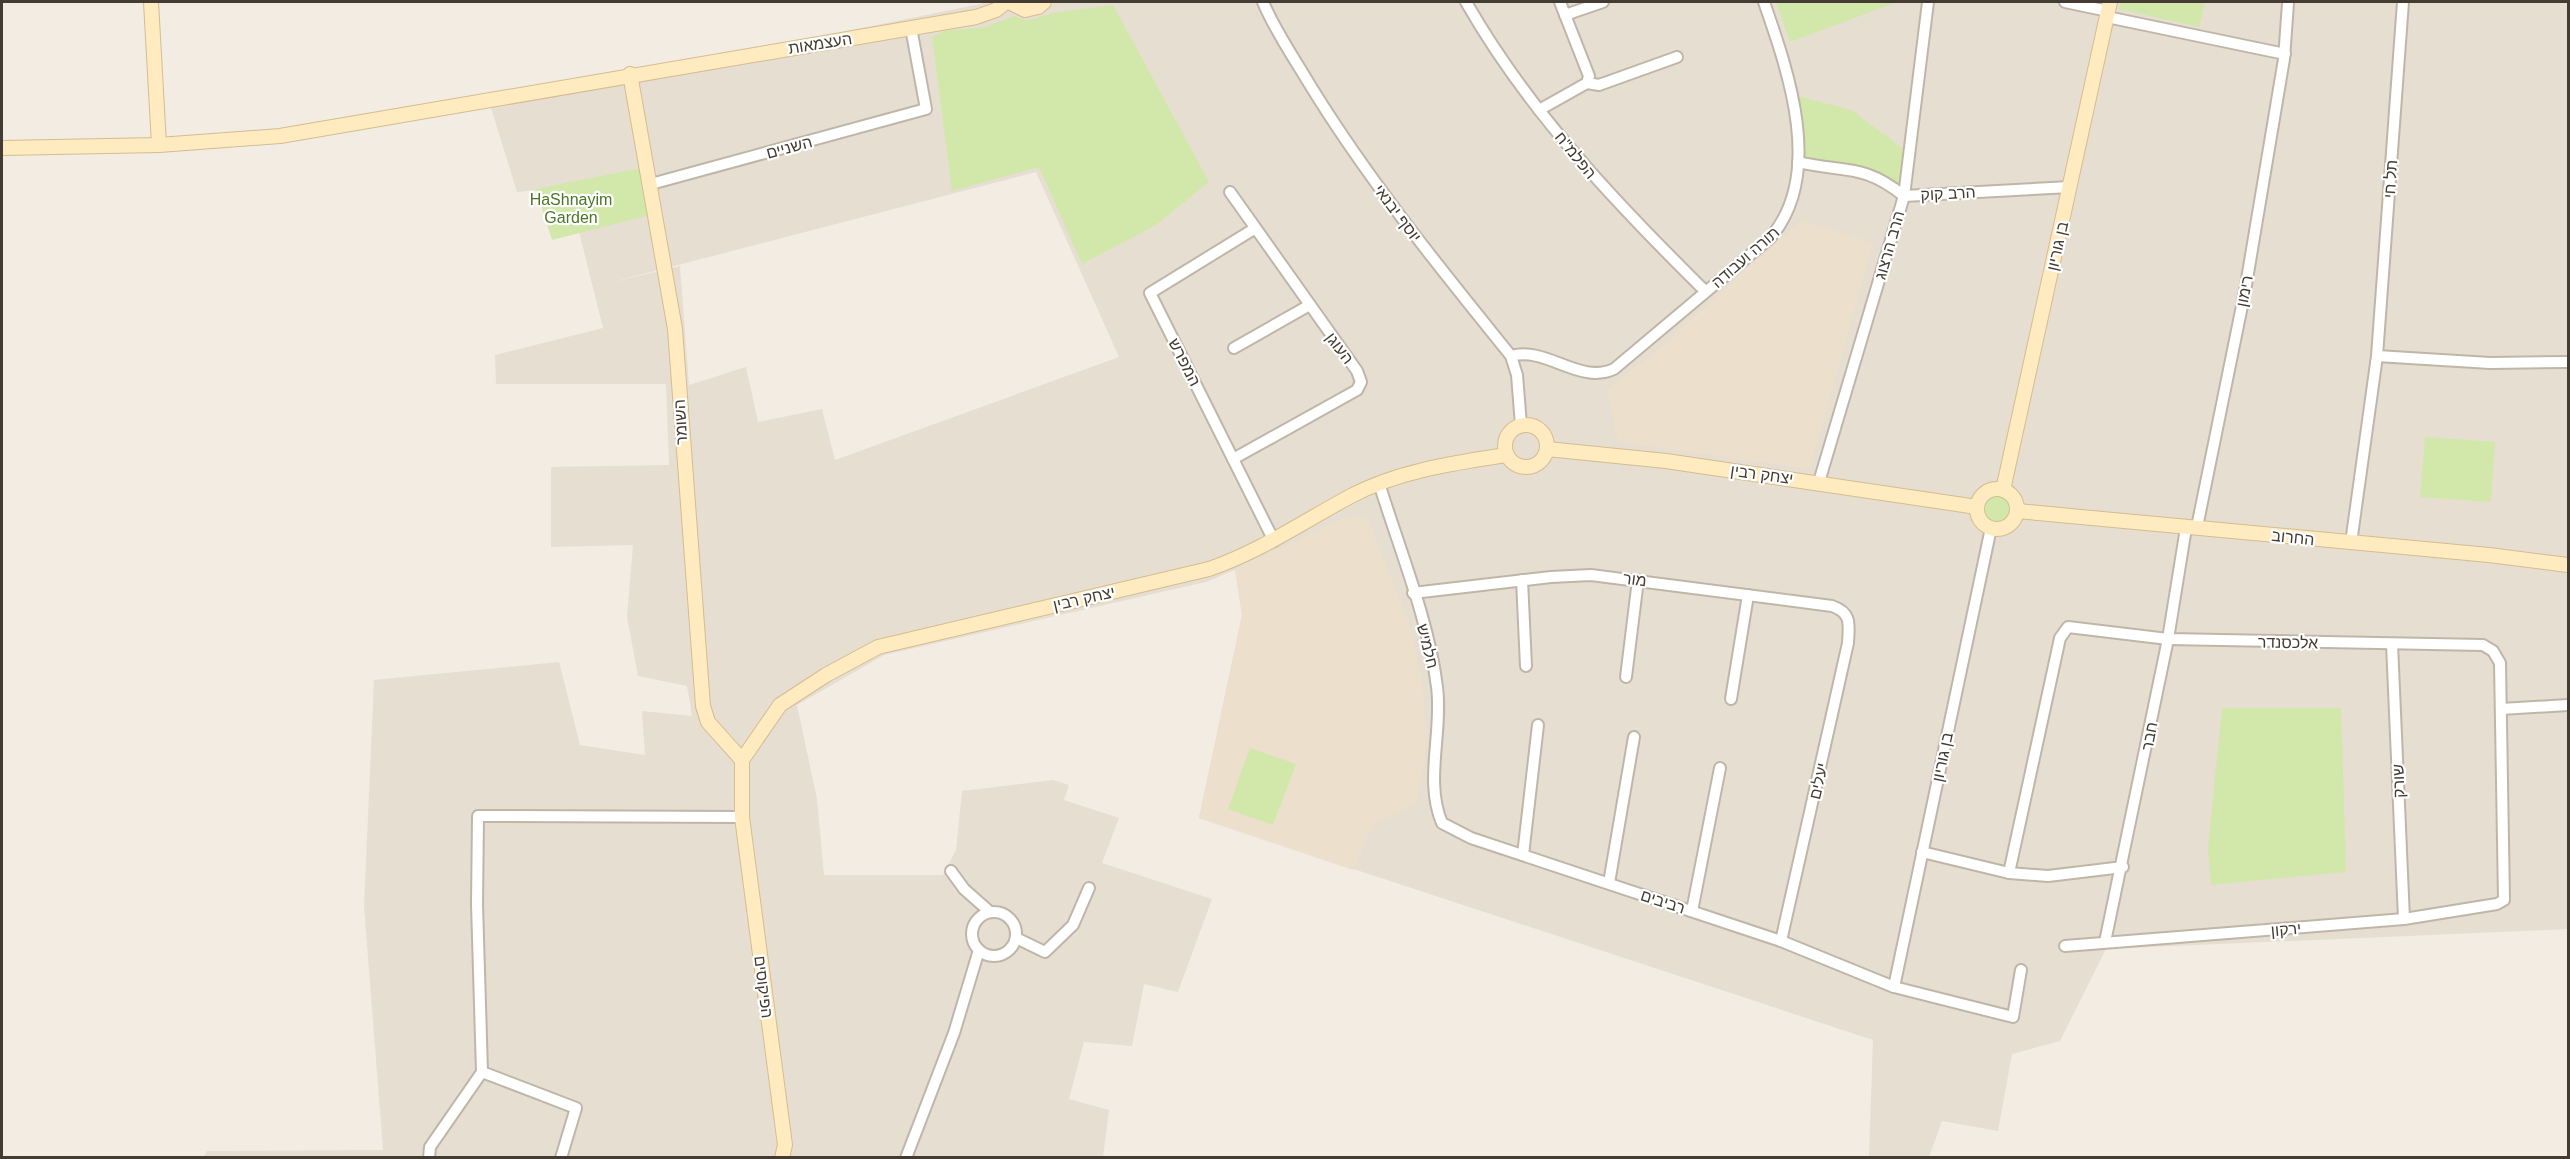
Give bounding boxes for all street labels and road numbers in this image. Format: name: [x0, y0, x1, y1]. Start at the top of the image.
street label: העצמאות: [787, 30, 853, 57]
street label: הפלמ"ח: [1552, 128, 1600, 182]
street label: השניים: [764, 133, 814, 162]
street label: תל חי: [2381, 159, 2400, 199]
street label: יוסף יבנאי: [1371, 181, 1425, 245]
street label: הרב קוק: [1920, 184, 1976, 203]
street label: הרב הרצוג: [1872, 209, 1907, 281]
street label: בן גוריון: [2044, 219, 2072, 272]
street label: תורה ועבודה: [1708, 224, 1782, 291]
street label: רימון: [2233, 274, 2256, 308]
street label: העוגן: [1322, 329, 1357, 367]
street label: המפרש: [1165, 336, 1204, 389]
street label: השומר: [671, 399, 690, 445]
street label: יצחק רבין: [1729, 462, 1794, 487]
street label: החרוב: [2271, 527, 2315, 548]
street label: מור: [1622, 570, 1648, 589]
street label: יצחק רבין: [1051, 583, 1117, 614]
street label: חלמיש: [1414, 622, 1441, 670]
street label: אלכסנדר: [2258, 633, 2318, 652]
street label: חבר: [2138, 720, 2161, 752]
street label: בן גוריון: [1929, 730, 1956, 783]
street label: יעלים: [1806, 761, 1831, 801]
street label: שורק: [2389, 764, 2408, 798]
street label: רביבים: [1638, 886, 1687, 917]
street label: ירקון: [2270, 920, 2302, 939]
street label: הפיקוסים: [751, 955, 776, 1019]

